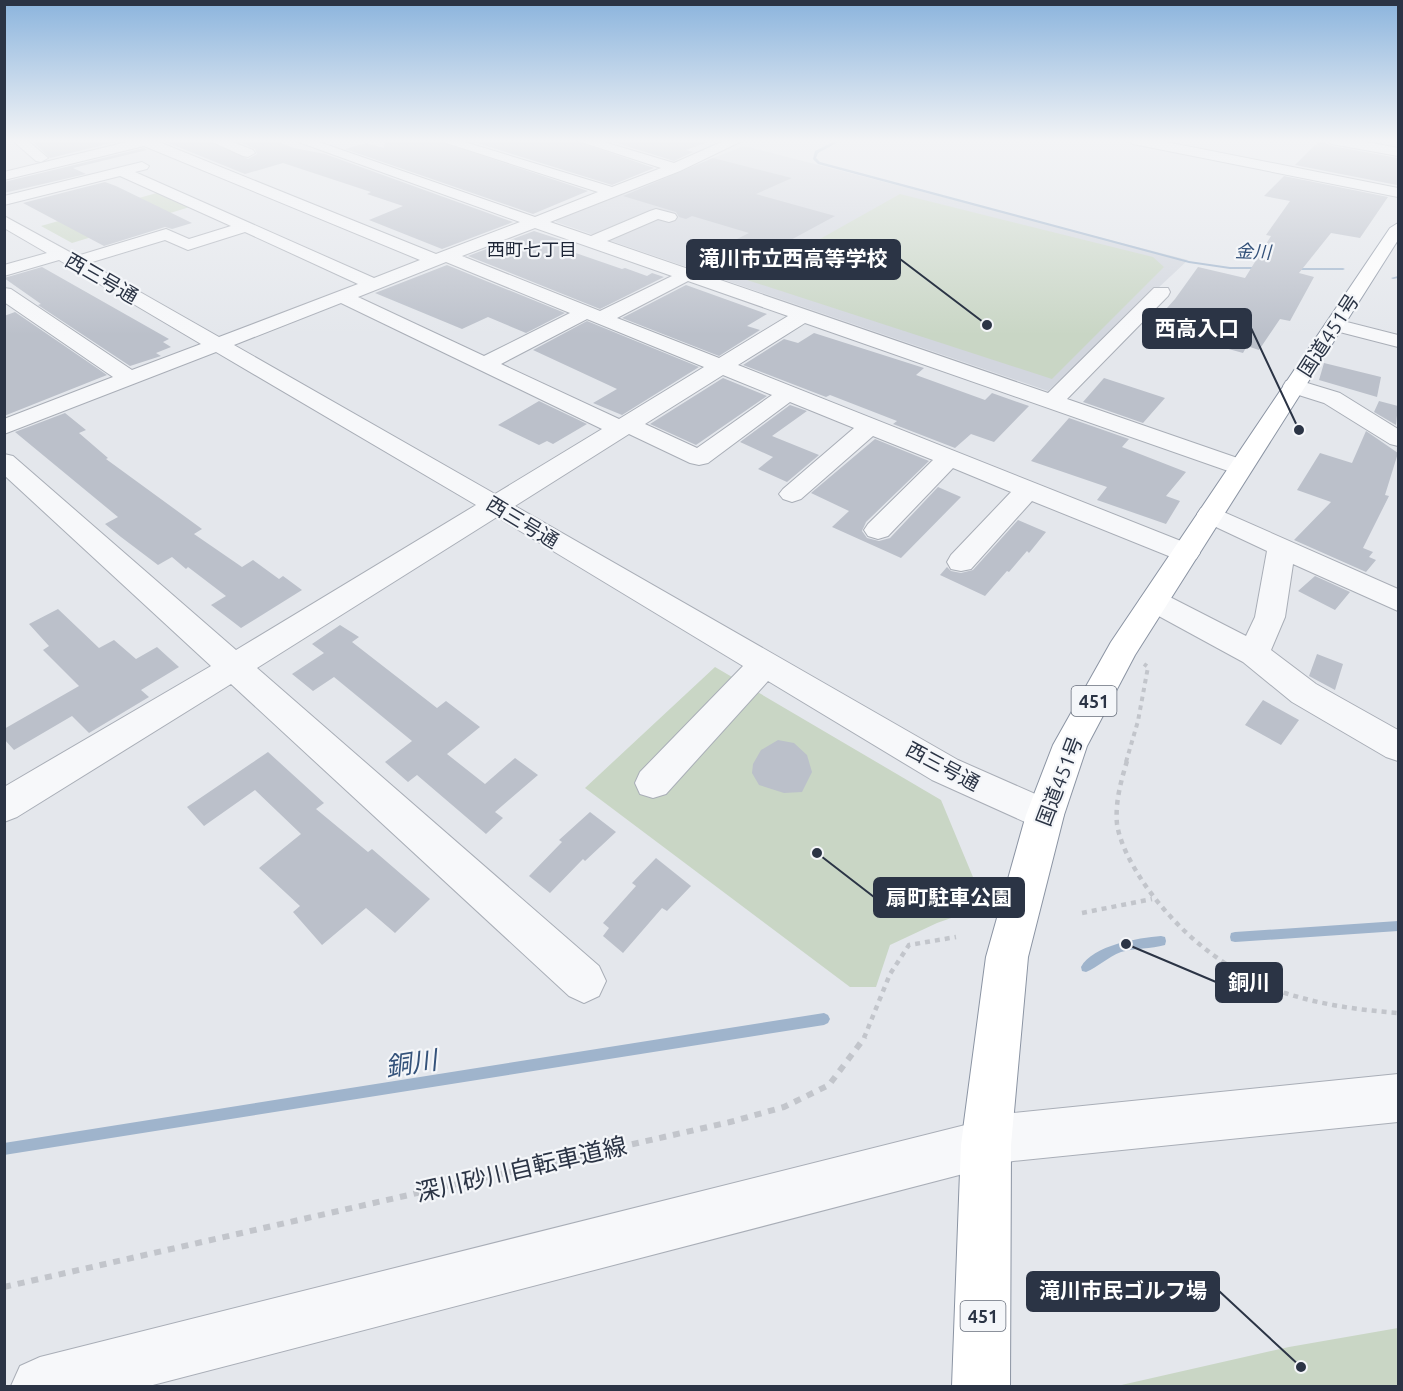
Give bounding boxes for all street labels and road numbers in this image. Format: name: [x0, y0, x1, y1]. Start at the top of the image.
street label: 西三号通: [62, 248, 142, 308]
street label: 国道451号: [1293, 289, 1363, 381]
street label: 西三号通: [483, 492, 563, 552]
road number: 451: [1072, 686, 1116, 716]
street label: 国道451号: [1031, 733, 1087, 829]
street label: 西三号通: [902, 737, 984, 795]
street label: 深川砂川自転車道線: [413, 1132, 629, 1206]
road number: 451: [960, 1301, 1006, 1331]

